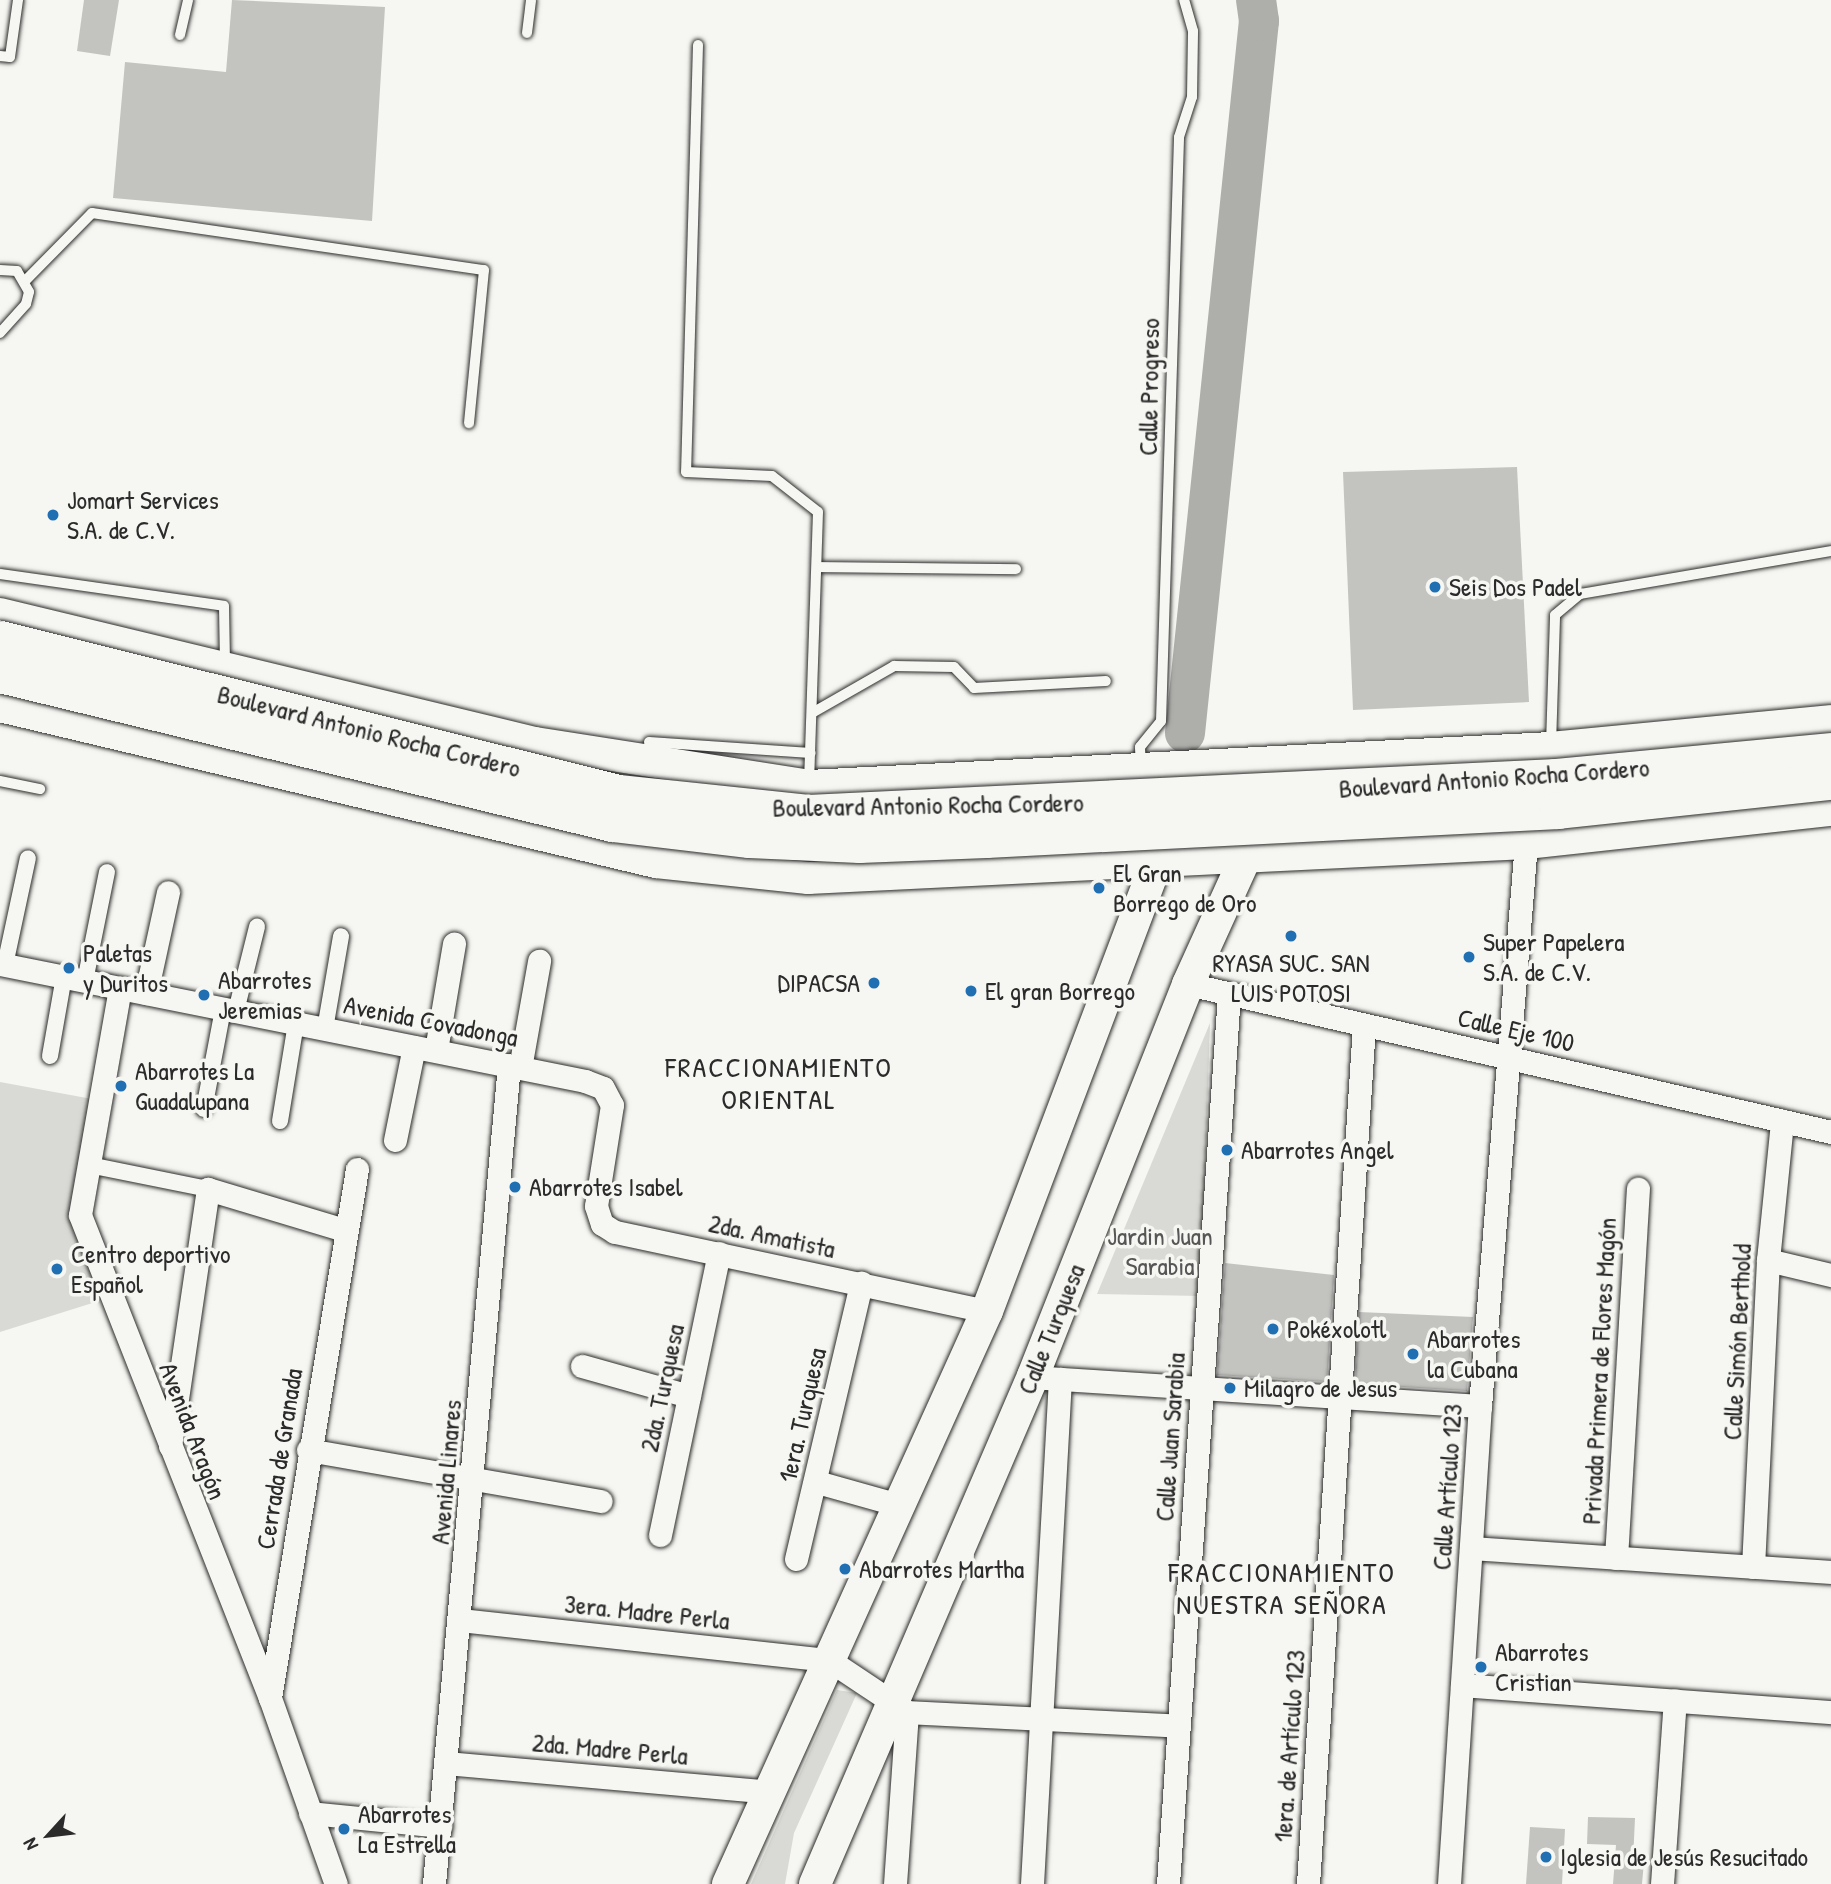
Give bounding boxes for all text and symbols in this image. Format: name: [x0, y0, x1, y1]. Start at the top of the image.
street label: Calle Progreso: [1132, 318, 1166, 456]
place label: Jomart Services S.A. de C.V.: [67, 484, 219, 546]
marker: Jomart Services S.A. de C.V.: [45, 507, 61, 523]
place label: Seis Dos Padel: [1449, 571, 1582, 603]
marker: Seis Dos Padel: [1427, 579, 1443, 595]
street label: Boulevard Antonio Rocha Cordero: [214, 678, 524, 784]
street label: Boulevard Antonio Rocha Cordero: [1338, 752, 1650, 804]
street label: Boulevard Antonio Rocha Cordero: [772, 787, 1084, 823]
place label: El Gran Borrego de Oro: [1113, 857, 1256, 918]
marker: El Gran Borrego de Oro: [1091, 880, 1107, 896]
place label: Super Papelera S.A. de C.V.: [1483, 926, 1624, 988]
marker: RYASA SUC. SAN LUIS POTOSI: [1283, 928, 1299, 944]
place label: Paletas y Duritos: [83, 937, 168, 998]
place label: RYASA SUC. SAN LUIS POTOSI: [1212, 947, 1370, 1009]
marker: Super Papelera S.A. de C.V.: [1461, 949, 1477, 965]
marker: Paletas y Duritos: [61, 960, 77, 976]
place label: Abarrotes Jeremias: [218, 964, 311, 1026]
place label: DIPACSA: [777, 967, 860, 999]
marker: DIPACSA: [866, 975, 882, 991]
place label: El gran Borrego: [985, 975, 1135, 1007]
marker: El gran Borrego: [963, 983, 979, 999]
marker: Abarrotes Jeremias: [196, 987, 212, 1003]
street label: Avenida Covadonga: [341, 989, 521, 1053]
street label: Calle Eje 100: [1455, 1001, 1577, 1059]
district label: FRACCIONAMIENTO ORIENTAL: [667, 1050, 891, 1116]
place label: Abarrotes La Guadalupana: [135, 1055, 254, 1116]
marker: Abarrotes La Guadalupana: [113, 1078, 129, 1094]
place label: Abarrotes Angel: [1241, 1134, 1394, 1166]
marker: Abarrotes Angel: [1219, 1142, 1235, 1158]
place label: Abarrotes Isabel: [529, 1171, 683, 1203]
marker: Abarrotes Isabel: [507, 1179, 523, 1195]
street label: 2da. Amatista: [706, 1207, 838, 1265]
street label: Privada Primera de Flores Magón: [1575, 1217, 1623, 1525]
park label: Jardin Juan Sarabia: [1107, 1220, 1213, 1282]
place label: Centro deportivo Español: [71, 1238, 231, 1300]
street label: Calle Simón Berthold: [1716, 1243, 1758, 1441]
street label: Calle Turquesa: [1011, 1259, 1091, 1399]
marker: Centro deportivo Español: [49, 1261, 65, 1277]
place label: Pokéxolotl: [1287, 1313, 1387, 1345]
street label: 2da. Turquesa: [633, 1321, 691, 1455]
marker: Pokéxolotl: [1265, 1321, 1281, 1337]
place label: Abarrotes la Cubana: [1427, 1323, 1520, 1384]
street label: 1era. Turquesa: [771, 1345, 833, 1485]
marker: Abarrotes la Cubana: [1405, 1346, 1421, 1362]
street label: Calle Juan Sarabia: [1149, 1352, 1191, 1522]
street label: Avenida Aragón: [153, 1358, 233, 1504]
street label: Cerrada de Granada: [249, 1366, 309, 1552]
place label: Milagro de Jesus: [1244, 1372, 1397, 1404]
marker: Milagro de Jesus: [1222, 1380, 1238, 1396]
street label: Avenida Linares: [424, 1398, 468, 1546]
street label: Calle Artículo 123: [1426, 1403, 1468, 1571]
place label: Abarrotes Martha: [859, 1553, 1024, 1585]
district label: FRACCIONAMIENTO NUESTRA SEÑORA: [1170, 1555, 1394, 1621]
marker: Abarrotes Martha: [837, 1561, 853, 1577]
street label: 3era. Madre Perla: [563, 1588, 731, 1636]
place label: Abarrotes Cristian: [1495, 1636, 1588, 1698]
street label: 1era. de Artículo 123: [1267, 1649, 1311, 1843]
marker: Abarrotes Cristian: [1473, 1659, 1489, 1675]
street label: 2da. Madre Perla: [531, 1727, 689, 1771]
place label: Abarrotes La Estrella: [358, 1798, 456, 1860]
north arrow: [14, 1800, 84, 1870]
marker: Abarrotes La Estrella: [336, 1821, 352, 1837]
text: N: [16, 1834, 44, 1855]
place label: Iglesia de Jesús Resucitado: [1560, 1841, 1808, 1873]
marker: Iglesia de Jesús Resucitado: [1538, 1849, 1554, 1865]

